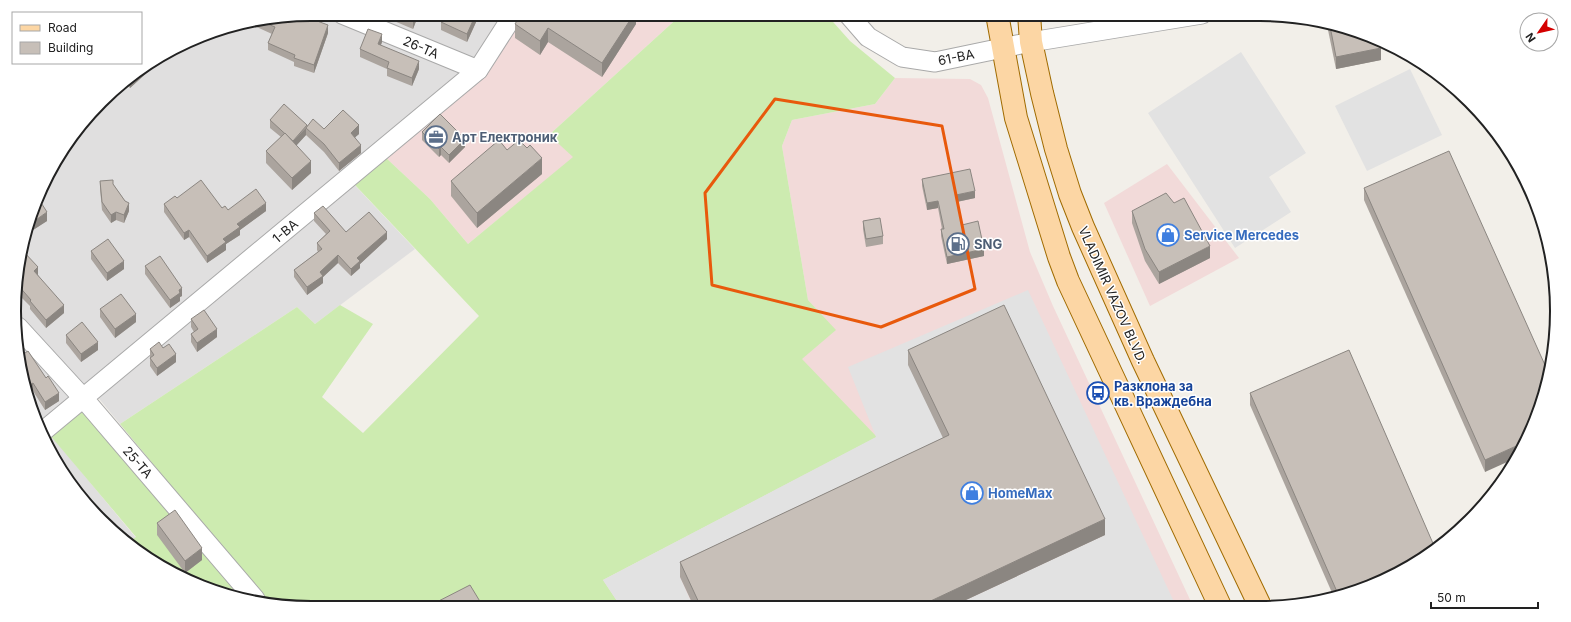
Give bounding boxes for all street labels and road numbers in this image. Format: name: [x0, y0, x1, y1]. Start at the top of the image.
street label: 26-ТА: [401, 32, 441, 62]
street label: 61-ВА: [936, 46, 976, 68]
street label: 1-ВА: [269, 216, 301, 246]
street label: VLADIMIR VAZOV BLVD.: [1075, 224, 1151, 366]
street label: 25-ТА: [120, 443, 156, 481]

